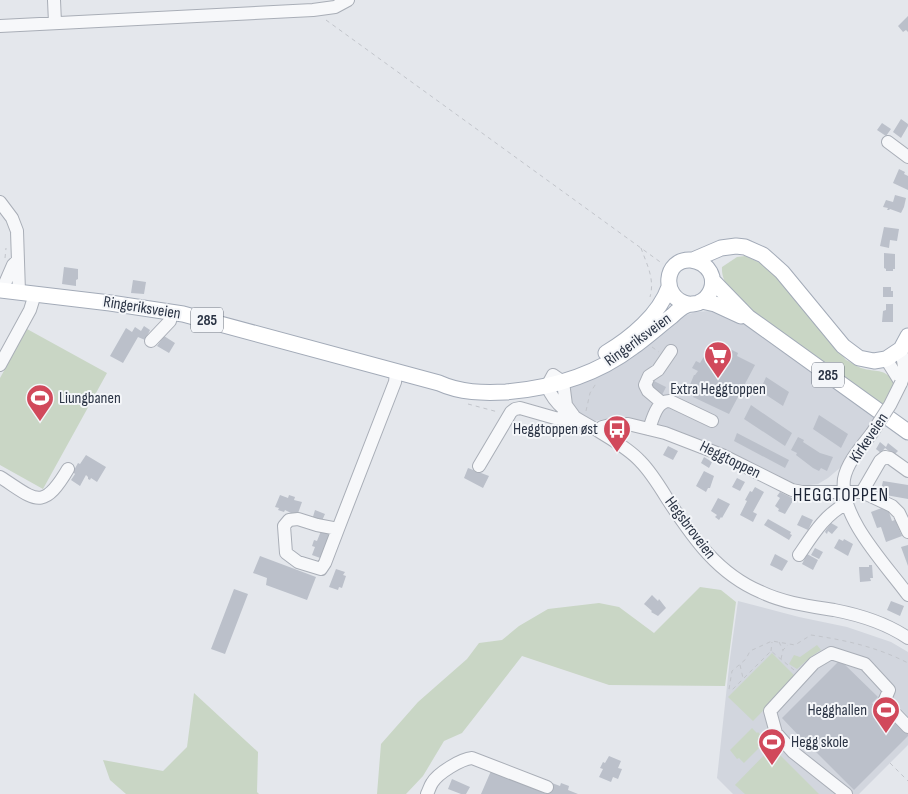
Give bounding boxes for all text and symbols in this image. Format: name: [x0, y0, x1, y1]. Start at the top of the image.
street label: Ringeriksveien: [102, 293, 182, 323]
road number: 285: [191, 308, 223, 332]
street label: Ringeriksveien: [601, 309, 675, 371]
supermarket icon: Extra Heggtoppen: [703, 340, 733, 379]
road number: 285: [812, 362, 844, 388]
place label: Extra Heggtoppen: [670, 380, 766, 399]
sports icon: Liungbanen: [25, 383, 55, 422]
place label: Liungbanen: [59, 389, 121, 408]
street label: Kirkeveien: [846, 410, 892, 466]
bus stop icon: Heggtoppen øst: [602, 414, 632, 453]
place label: Heggtoppen øst: [513, 420, 598, 439]
street label: Heggtoppen: [697, 437, 763, 483]
district label: HEGGTOPPEN: [793, 484, 889, 507]
street label: Hegsbroveien: [660, 493, 720, 563]
sports icon: Hegghallen: [871, 695, 901, 734]
place label: Hegghallen: [807, 701, 867, 720]
sports icon: Hegg skole: [757, 727, 787, 766]
place label: Hegg skole: [791, 733, 849, 752]

